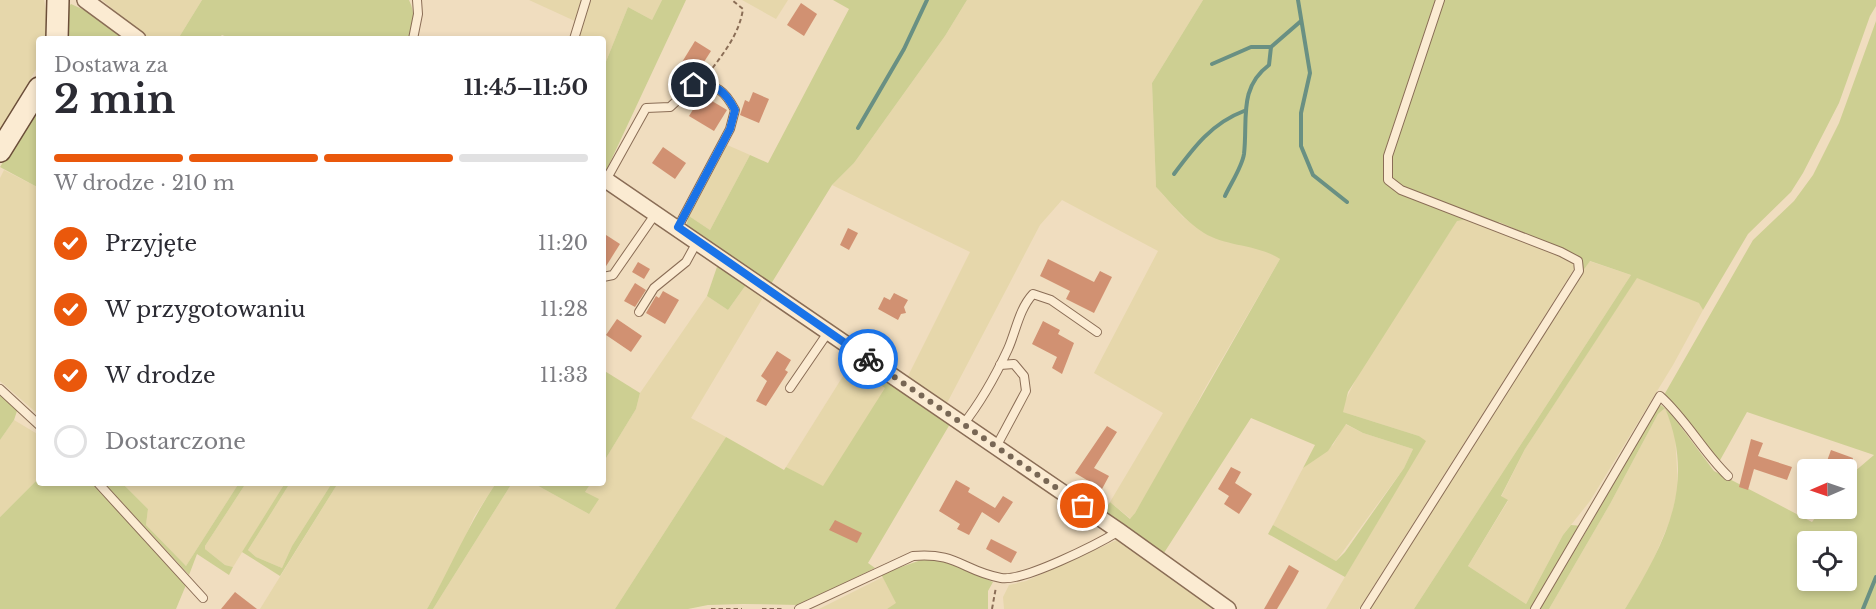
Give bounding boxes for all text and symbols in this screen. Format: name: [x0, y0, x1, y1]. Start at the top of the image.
text: Dostawa za: [54, 53, 168, 77]
pin: [668, 59, 719, 110]
icon: home: [677, 68, 710, 101]
text: 11:45–11:50: [464, 74, 588, 101]
text: 2 min: [54, 75, 175, 124]
text: W drodze · 210 m: [54, 171, 234, 195]
icon: check: [54, 227, 87, 260]
text: Przyjęte: [105, 230, 197, 257]
text: 11:20: [538, 231, 588, 255]
icon: check: [54, 293, 87, 326]
text: W przygotowaniu: [105, 296, 306, 323]
text: 11:28: [540, 297, 588, 321]
courier: [838, 329, 898, 389]
icon: bike: [852, 343, 885, 376]
icon: check: [54, 359, 87, 392]
text: W drodze: [105, 362, 216, 389]
text: 11:33: [540, 363, 588, 387]
text: Dostarczone: [105, 428, 246, 455]
north arrow: [1797, 459, 1857, 519]
map controls: [1797, 459, 1857, 591]
pin: [1057, 480, 1108, 531]
icon: bag: [1066, 489, 1099, 522]
button: locate: [1797, 531, 1857, 591]

